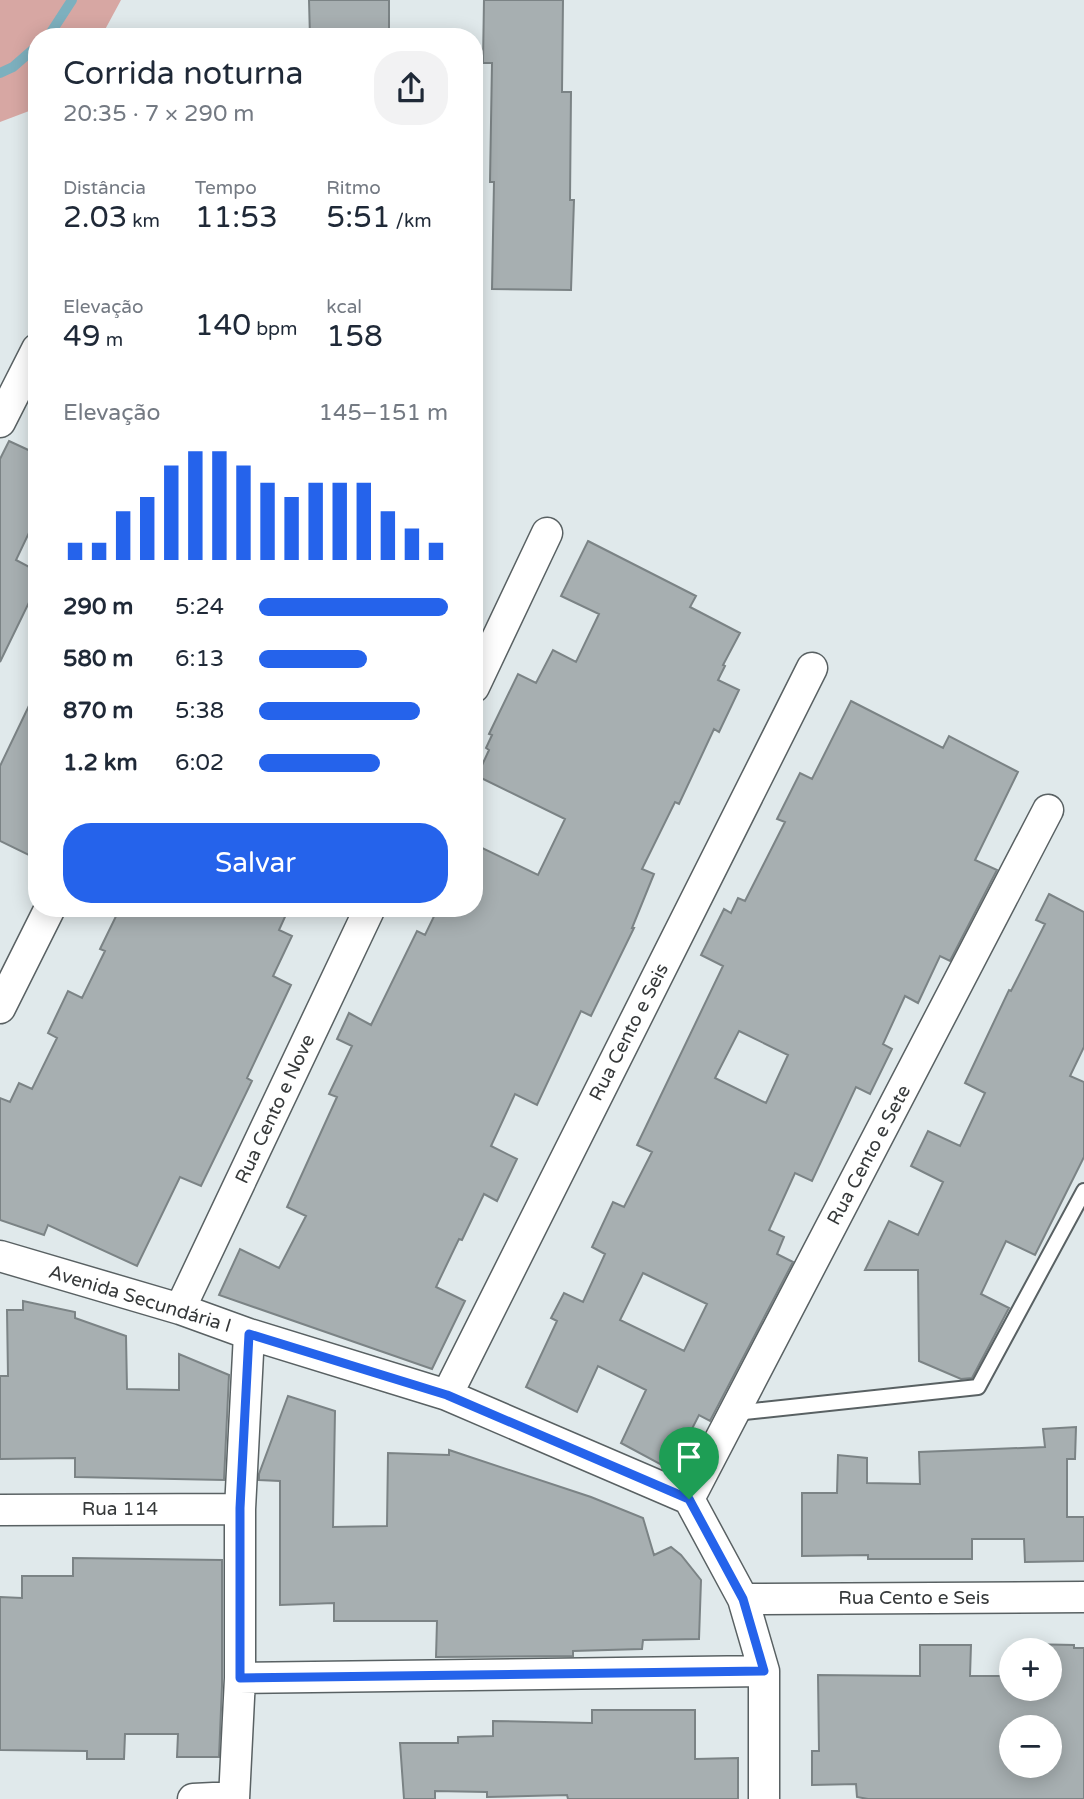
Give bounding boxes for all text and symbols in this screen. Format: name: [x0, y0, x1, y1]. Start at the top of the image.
button: share: [374, 51, 448, 125]
text: Corrida noturna: [63, 55, 303, 93]
text: 20:35 · 7 × 290 m: [63, 100, 254, 128]
text: Distância: [63, 177, 146, 199]
text: Tempo: [195, 177, 257, 199]
text: Ritmo: [326, 177, 381, 199]
text: 2.03: [63, 199, 127, 236]
text: 11:53: [195, 199, 278, 236]
text: 5:51: [326, 199, 391, 236]
text: km: [127, 210, 160, 232]
text: /km: [391, 210, 432, 232]
text: Elevação: [63, 296, 144, 318]
text: kcal: [326, 296, 362, 318]
text: 140: [195, 307, 251, 344]
text: 49: [63, 318, 101, 355]
text: bpm: [251, 318, 298, 340]
text: 158: [326, 318, 383, 355]
text: m: [101, 329, 123, 351]
text: Elevação: [63, 399, 160, 427]
text: 145–151 m: [319, 399, 448, 427]
text: 290 m: [63, 593, 133, 621]
text: 5:24: [175, 593, 224, 621]
text: 580 m: [63, 645, 133, 673]
text: 6:13: [175, 645, 224, 673]
text: 870 m: [63, 697, 133, 725]
text: 5:38: [175, 697, 224, 725]
text: 1.2 km: [63, 749, 138, 777]
text: 6:02: [175, 749, 224, 777]
button: Salvar: [63, 823, 448, 903]
street label: Rua Cento e Seis: [585, 960, 673, 1104]
street label: Rua Cento e Nove: [231, 1031, 319, 1187]
street label: Rua Cento e Sete: [823, 1081, 915, 1229]
street label: Avenida Secundária I: [46, 1261, 234, 1337]
pin: [659, 1427, 719, 1499]
icon: arrive: [670, 1438, 708, 1476]
street label: Rua 114: [82, 1498, 158, 1520]
street label: Rua Cento e Seis: [838, 1587, 990, 1609]
map controls: [999, 1638, 1062, 1778]
button: +: [999, 1638, 1062, 1701]
button: −: [999, 1715, 1062, 1778]

